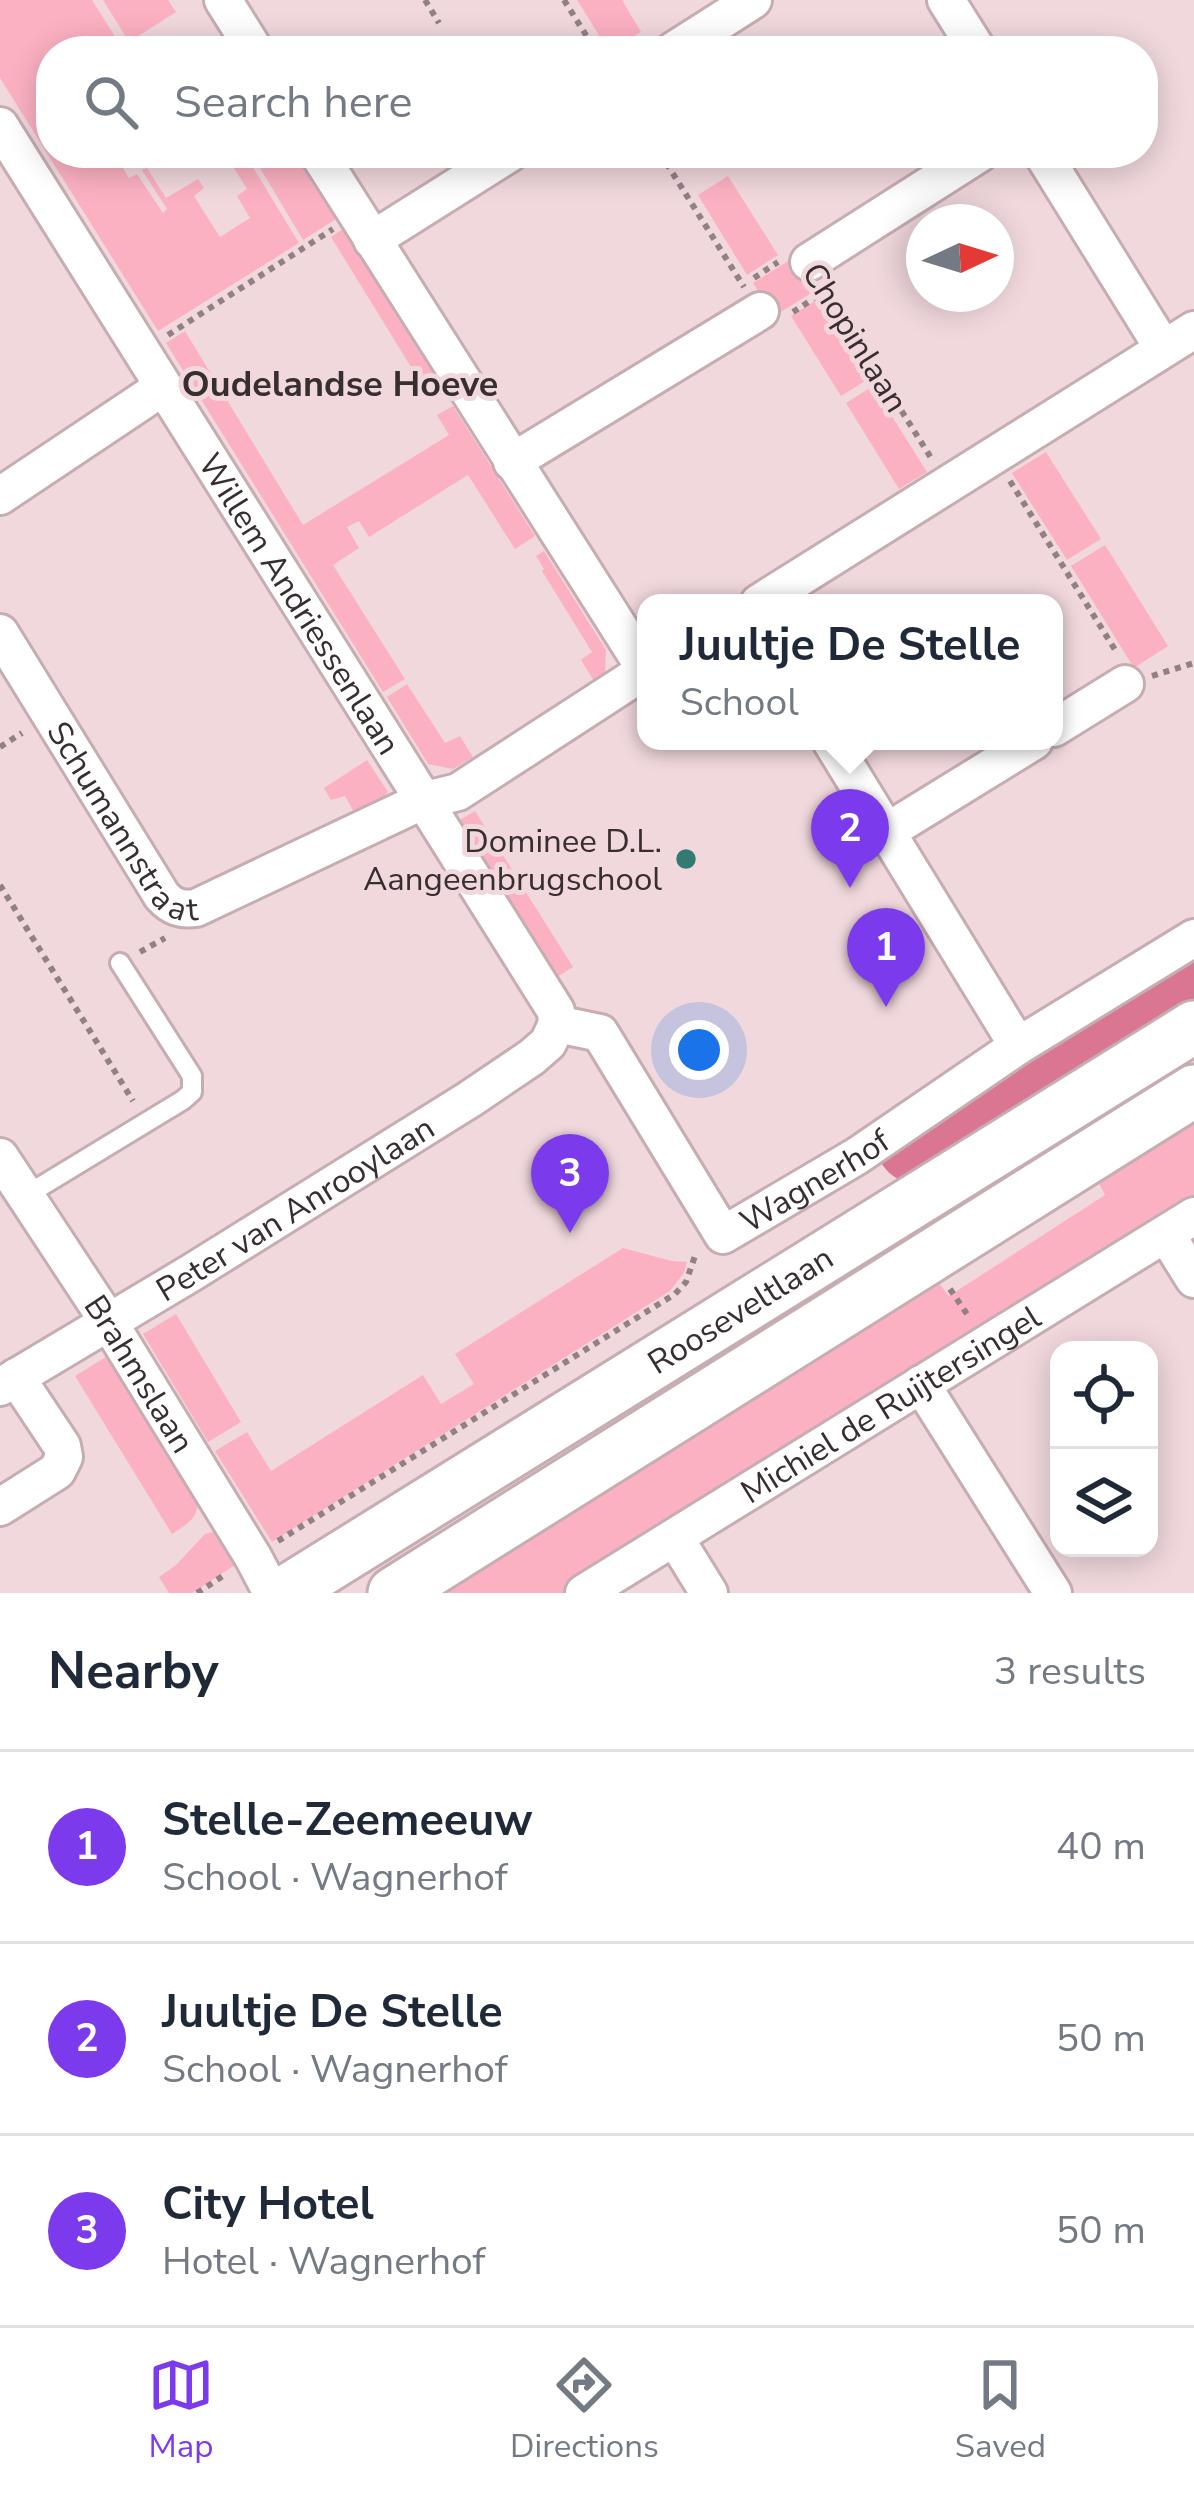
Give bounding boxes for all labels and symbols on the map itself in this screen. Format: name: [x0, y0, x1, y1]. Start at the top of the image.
north arrow: [906, 204, 1014, 312]
street label: Chopinlaan: [791, 254, 918, 421]
district label: Oudelandse Hoeve: [182, 360, 498, 409]
street label: Willem Andriessenlaan: [187, 445, 410, 764]
street label: Schumannstraat: [36, 713, 200, 933]
pin: 2: [811, 789, 889, 888]
place label: Dominee D.L. Aangeenbrugschool: [363, 819, 662, 902]
marker: Dominee D.L. Aangeenbrugschool: [673, 846, 699, 872]
pin: 1: [847, 908, 925, 1007]
your location: [669, 1020, 729, 1080]
street label: Peter van Anrooylaan: [148, 1106, 443, 1313]
street label: Wagnerhof: [732, 1119, 900, 1244]
pin: 3: [531, 1134, 609, 1233]
street label: Rooseveltlaan: [640, 1236, 842, 1385]
street label: Brahmslaan: [73, 1287, 205, 1462]
street label: Michiel de Ruijtersingel: [733, 1295, 1049, 1515]

